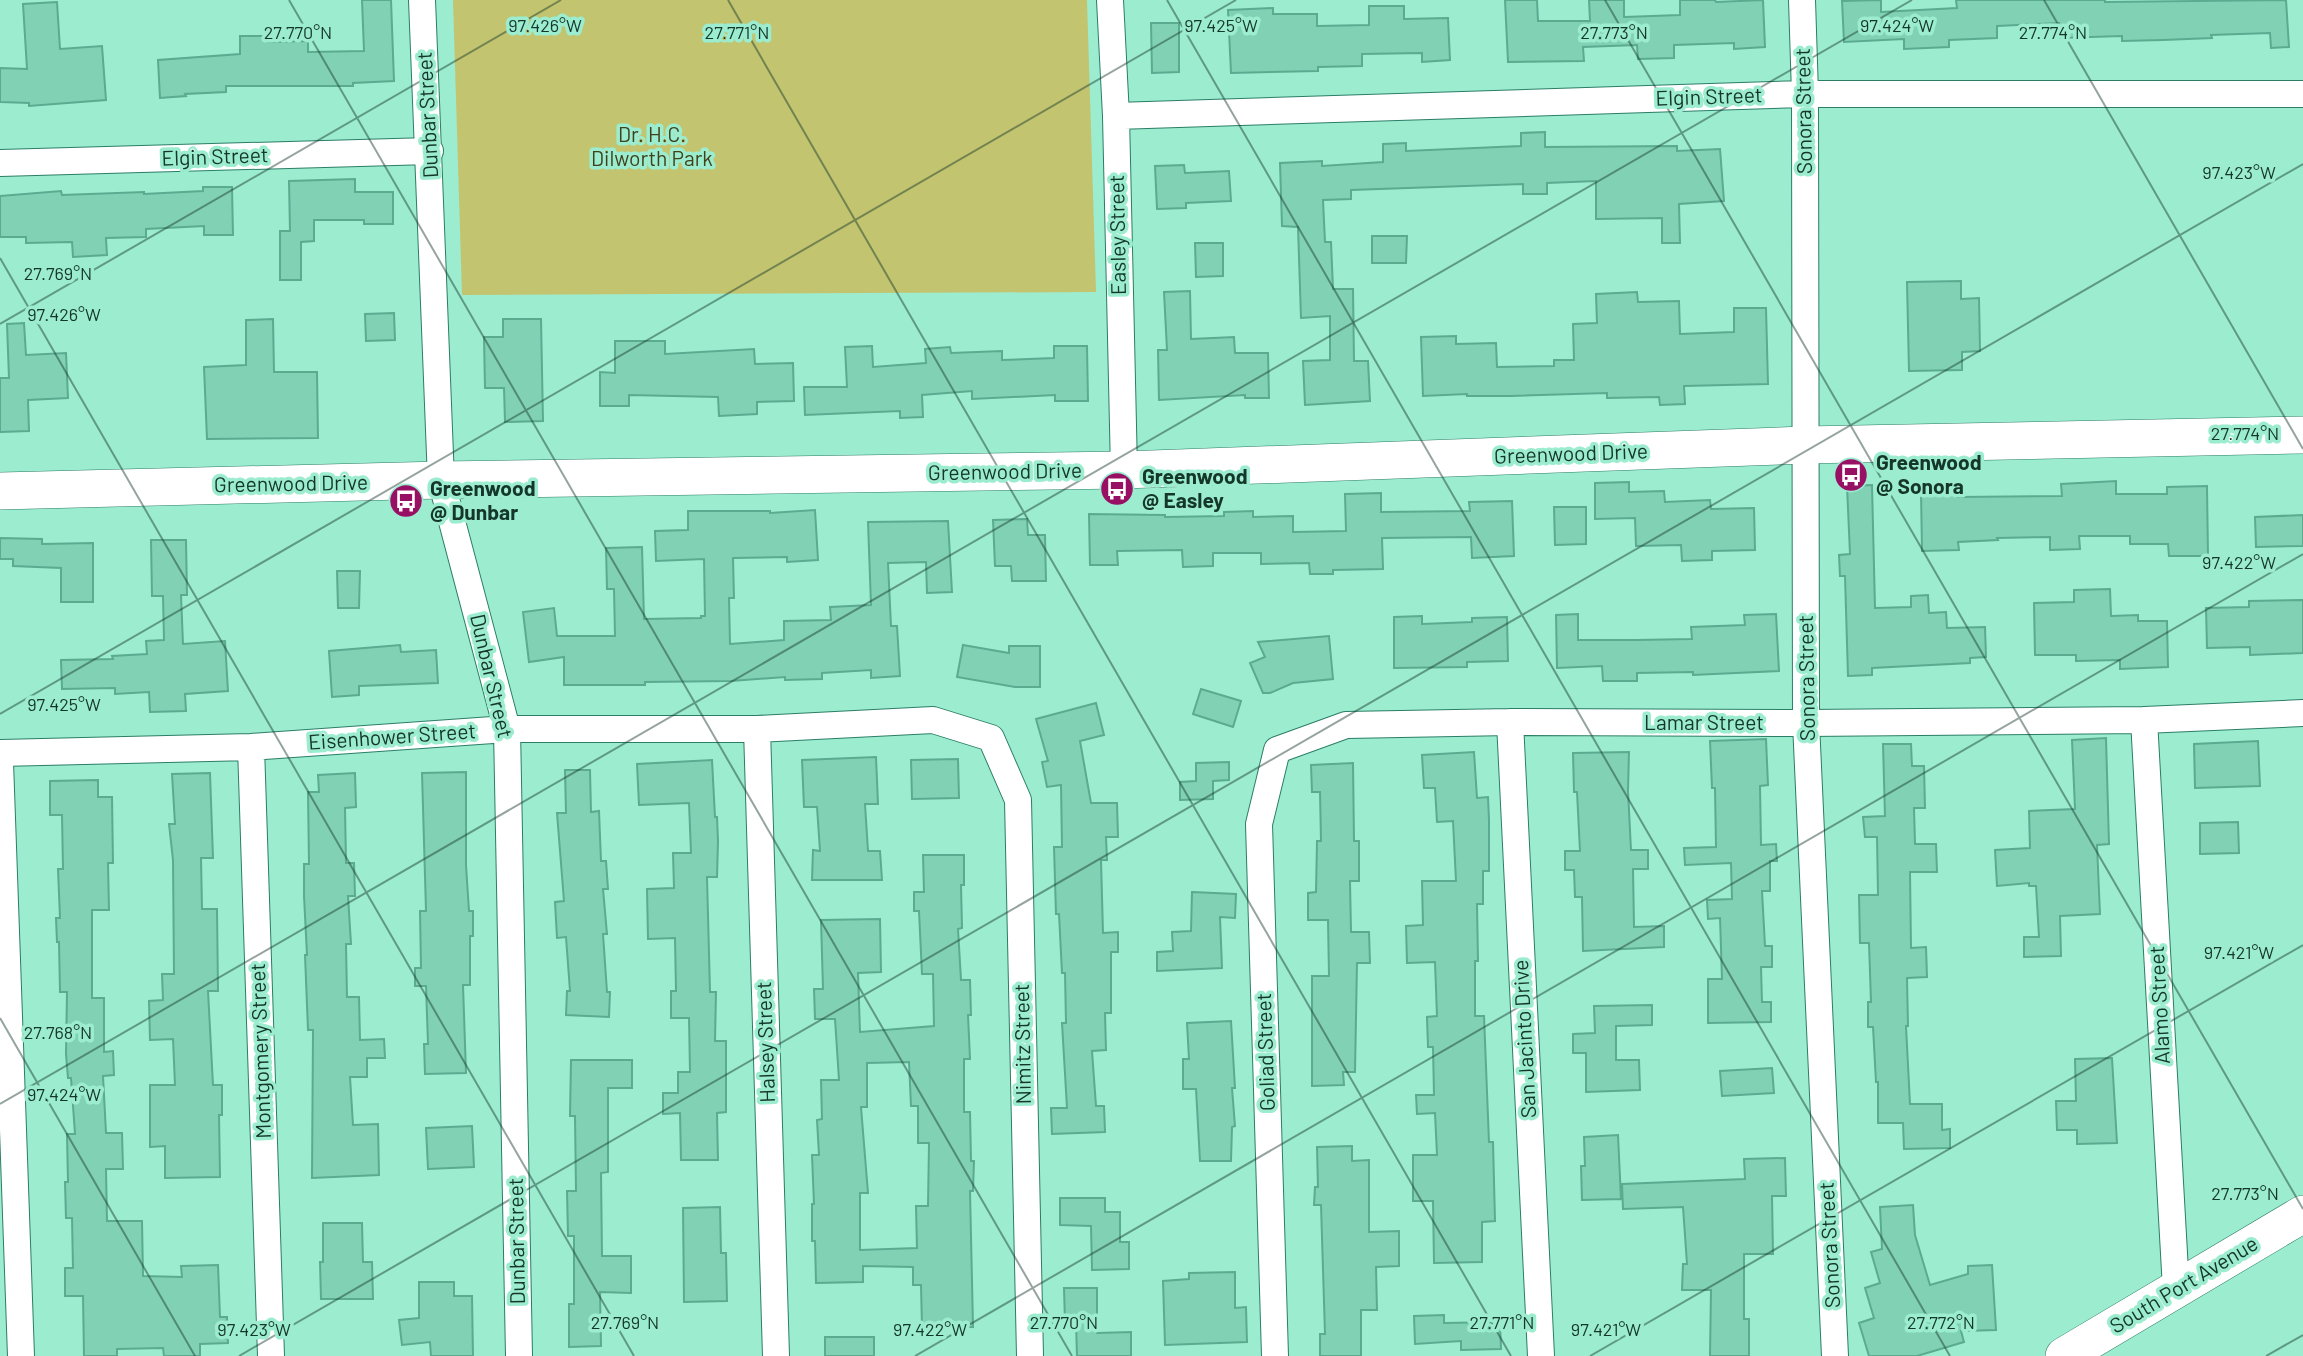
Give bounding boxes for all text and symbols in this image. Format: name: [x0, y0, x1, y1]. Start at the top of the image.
text: 97.426°W: [508, 14, 582, 36]
text: 97.425°W: [1184, 14, 1258, 36]
text: 97.424°W: [1860, 14, 1934, 36]
text: 27.770°N: [264, 21, 332, 43]
text: 27.771°N: [705, 21, 769, 43]
text: 27.773°N: [1580, 21, 1648, 43]
text: 27.774°N: [2019, 21, 2087, 43]
street label: Sonora Street: [1789, 48, 1816, 174]
street label: Dunbar Street: [411, 51, 442, 179]
street label: Elgin Street: [1655, 81, 1763, 110]
park label: Dr. H.C. Dilworth Park: [591, 121, 713, 170]
street label: Elgin Street: [161, 141, 269, 170]
text: 97.423°W: [2202, 161, 2276, 183]
street label: Easley Street: [1103, 175, 1130, 295]
text: 27.769°N: [24, 262, 92, 284]
text: 97.426°W: [27, 303, 101, 325]
text: 27.774°N: [2211, 422, 2279, 444]
street label: Greenwood Drive: [1494, 437, 1648, 468]
place label: Greenwood @ Sonora: [1876, 449, 1982, 498]
bus stop icon: Greenwood @ Sonora: [1832, 456, 1870, 494]
street label: Greenwood Drive: [928, 457, 1082, 484]
place label: Greenwood @ Easley: [1142, 463, 1248, 512]
street label: Greenwood Drive: [214, 469, 368, 496]
bus stop icon: Greenwood @ Easley: [1098, 470, 1136, 508]
place label: Greenwood @ Dunbar: [430, 475, 536, 524]
bus stop icon: Greenwood @ Dunbar: [387, 482, 425, 520]
text: 97.422°W: [2202, 551, 2276, 573]
street label: Dunbar Street: [466, 611, 519, 740]
street label: Sonora Street: [1792, 615, 1819, 741]
text: 97.425°W: [27, 693, 101, 715]
street label: Lamar Street: [1644, 709, 1764, 734]
street label: Eisenhower Street: [307, 717, 477, 754]
text: 97.421°W: [2204, 941, 2274, 963]
street label: Alamo Street: [2143, 945, 2174, 1065]
street label: San Jacinto Drive: [1507, 959, 1540, 1119]
street label: Montgomery Street: [244, 963, 275, 1139]
street label: Halsey Street: [750, 981, 779, 1103]
street label: Nimitz Street: [1008, 983, 1035, 1105]
street label: Goliad Street: [1250, 993, 1279, 1112]
text: 27.768°N: [24, 1021, 92, 1043]
text: 97.424°W: [27, 1083, 101, 1105]
street label: Dunbar Street: [502, 1178, 529, 1305]
street label: Sonora Street: [1813, 1181, 1844, 1309]
text: 27.773°N: [2211, 1182, 2279, 1204]
street label: South Port Avenue: [2105, 1230, 2262, 1338]
text: 27.769°N: [591, 1311, 659, 1333]
text: 27.770°N: [1030, 1311, 1098, 1333]
text: 27.771°N: [1470, 1311, 1534, 1333]
text: 27.772°N: [1907, 1311, 1975, 1333]
text: 97.423°W: [217, 1318, 291, 1340]
text: 97.422°W: [893, 1318, 967, 1340]
text: 97.421°W: [1571, 1318, 1641, 1340]

